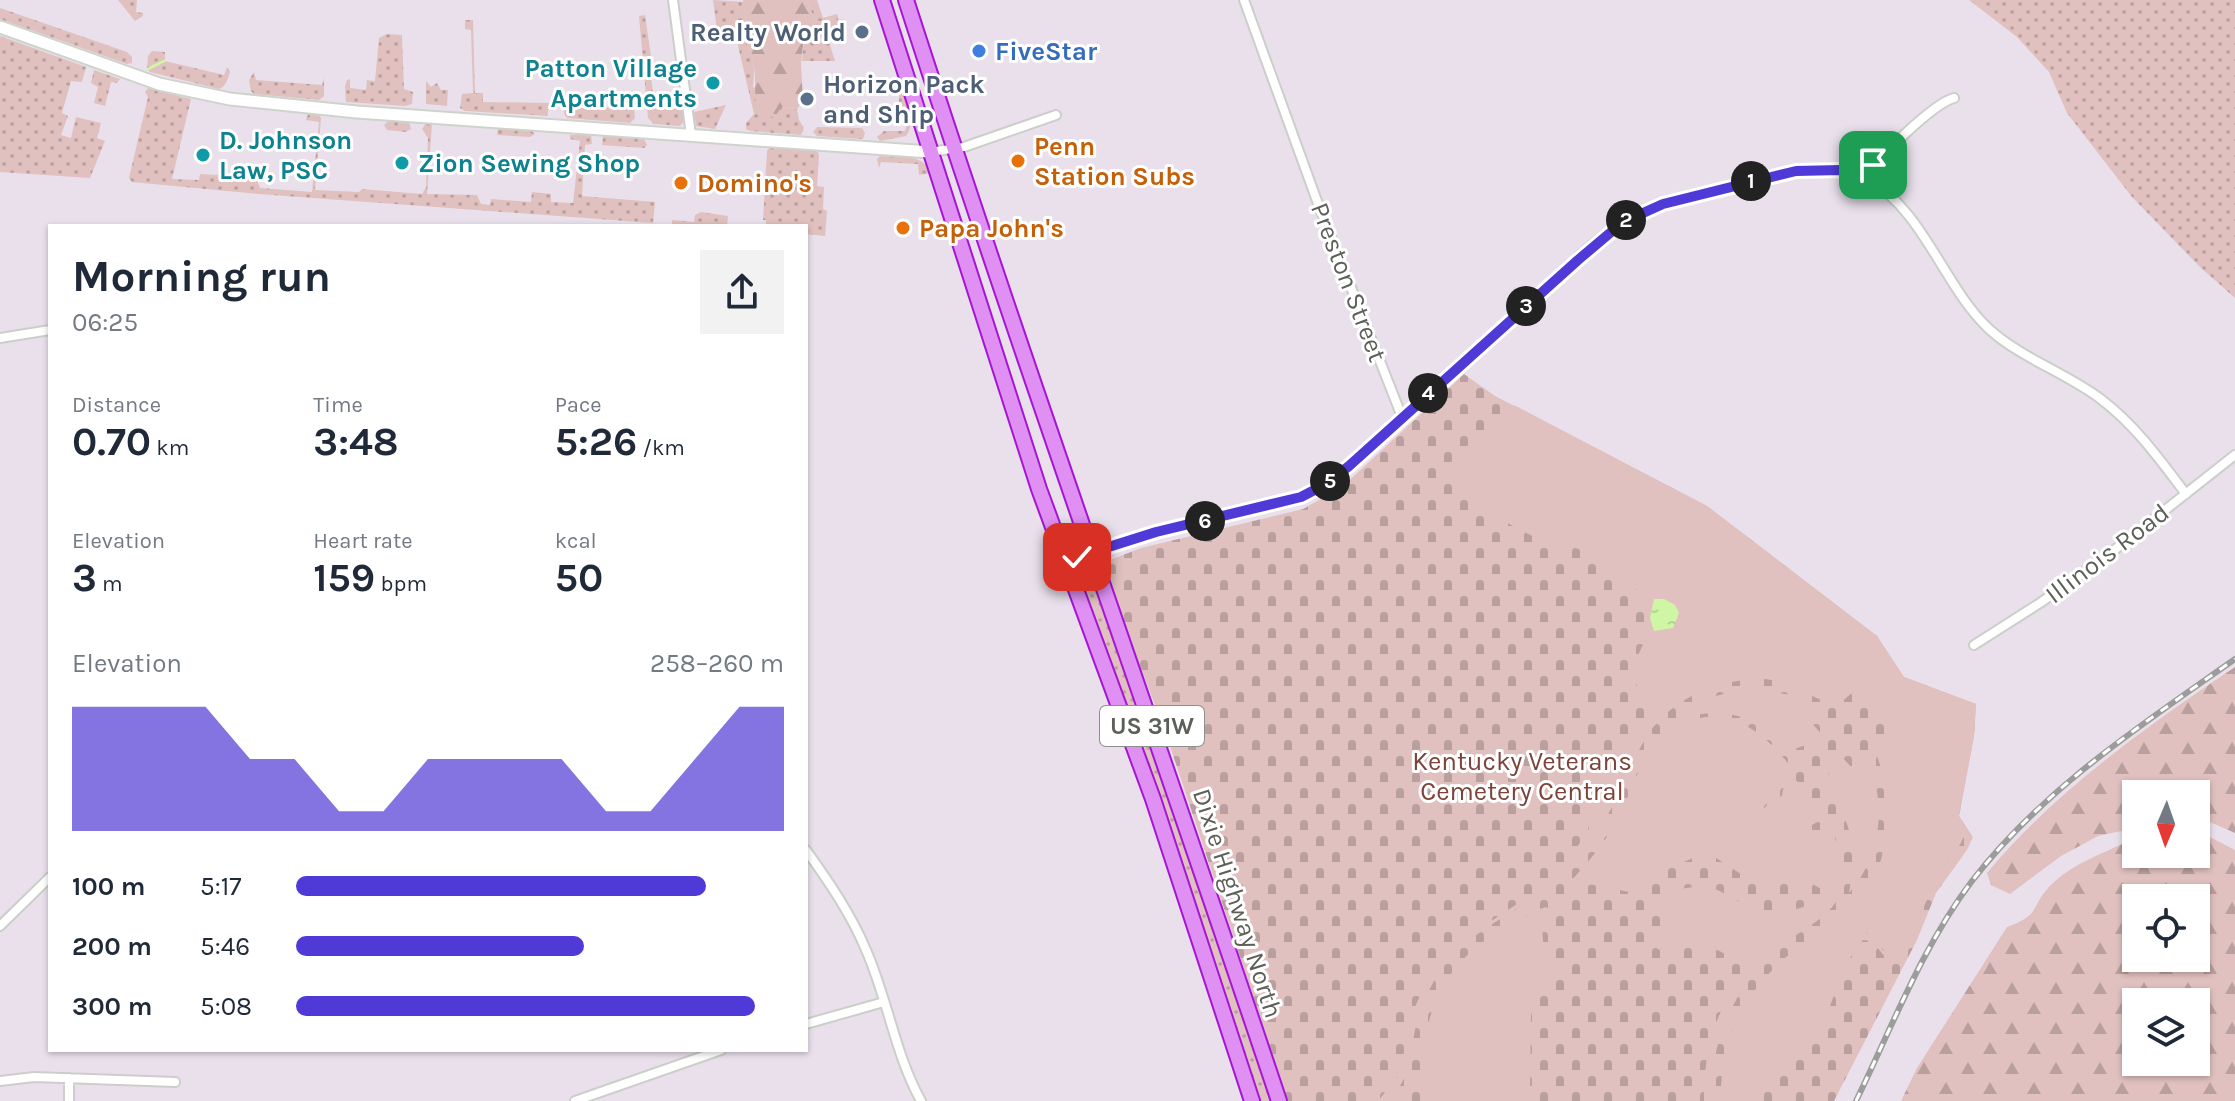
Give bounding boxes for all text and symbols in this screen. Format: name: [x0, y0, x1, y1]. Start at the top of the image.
place label: Realty World: [690, 17, 846, 48]
marker: Realty World: [853, 23, 871, 41]
place label: FiveStar: [995, 36, 1098, 67]
marker: FiveStar: [970, 42, 988, 60]
place label: Patton Village Apartments: [525, 53, 697, 114]
place label: Horizon Pack and Ship: [823, 69, 985, 130]
marker: Patton Village Apartments: [704, 74, 722, 92]
marker: Horizon Pack and Ship: [798, 90, 816, 108]
place label: D. Johnson Law, PSC: [219, 125, 352, 186]
place label: Penn Station Subs: [1034, 131, 1195, 192]
pin: [1839, 131, 1907, 199]
icon: arrive: [1851, 143, 1895, 187]
marker: D. Johnson Law, PSC: [194, 146, 212, 164]
place label: Zion Sewing Shop: [418, 148, 640, 179]
marker: Penn Station Subs: [1009, 152, 1027, 170]
marker: Zion Sewing Shop: [393, 154, 411, 172]
pin: 1: [1731, 161, 1771, 201]
place label: Domino's: [697, 168, 812, 199]
text: 1: [1747, 168, 1755, 194]
marker: Domino's: [672, 174, 690, 192]
street label: Preston Street: [1304, 198, 1393, 366]
pin: 2: [1606, 200, 1646, 240]
text: 2: [1619, 207, 1633, 233]
place label: Papa John's: [919, 213, 1064, 244]
marker: Papa John's: [894, 219, 912, 237]
button: share: [700, 250, 784, 334]
text: Morning run: [72, 251, 331, 302]
pin: 3: [1506, 286, 1546, 326]
text: 3: [1519, 293, 1533, 319]
text: 06:25: [72, 307, 138, 338]
pin: 4: [1408, 373, 1448, 413]
text: 4: [1421, 380, 1435, 406]
text: Distance: [72, 392, 161, 418]
text: Time: [313, 392, 363, 418]
text: Pace: [555, 392, 602, 418]
text: 0.70: [72, 418, 151, 465]
text: 3:48: [313, 418, 399, 465]
text: 5:26: [555, 418, 637, 465]
text: km: [151, 435, 189, 461]
text: /km: [637, 435, 685, 461]
pin: 5: [1310, 461, 1350, 501]
text: 5: [1324, 468, 1336, 494]
street label: Illinois Road: [2039, 497, 2175, 610]
pin: 6: [1185, 501, 1225, 541]
text: 6: [1198, 508, 1212, 534]
pin: [1043, 523, 1111, 591]
text: Elevation: [72, 528, 165, 554]
text: Heart rate: [313, 528, 413, 554]
text: kcal: [555, 528, 597, 554]
icon: check: [1055, 535, 1099, 579]
text: 3: [72, 554, 97, 601]
text: 159: [313, 554, 375, 601]
text: 50: [555, 554, 603, 601]
text: m: [97, 571, 123, 597]
text: bpm: [375, 571, 427, 597]
text: Elevation: [72, 648, 182, 679]
text: 258–260 m: [650, 648, 784, 679]
road number: US 31W: [1100, 706, 1204, 746]
park label: Kentucky Veterans Cemetery Central: [1412, 746, 1632, 807]
north arrow: [2122, 780, 2210, 868]
map controls: [2122, 780, 2210, 1076]
street label: Dixie Highway North: [1186, 785, 1289, 1022]
text: 100 m: [72, 871, 145, 902]
text: 5:17: [200, 871, 241, 902]
button: locate: [2122, 884, 2210, 972]
text: 200 m: [72, 931, 152, 962]
text: 5:46: [200, 931, 250, 962]
button: layers: [2122, 988, 2210, 1076]
text: 300 m: [72, 991, 152, 1022]
text: 5:08: [200, 991, 252, 1022]

